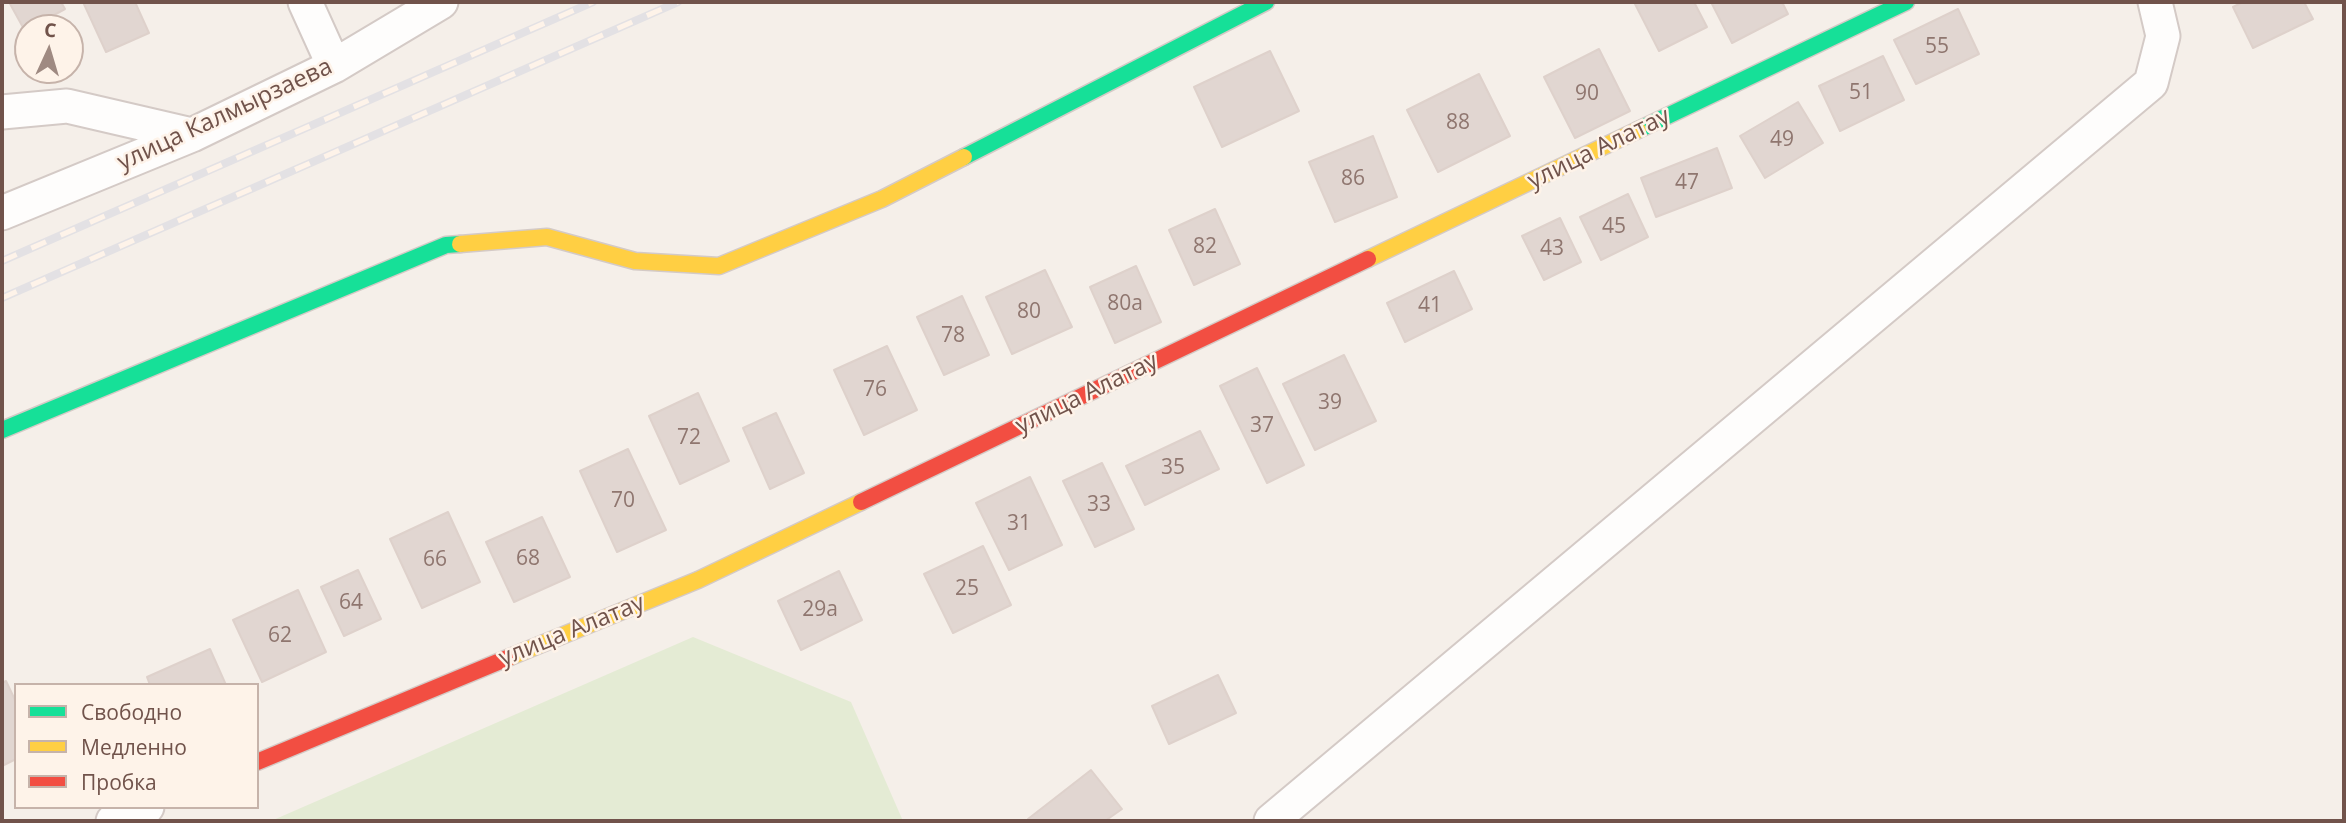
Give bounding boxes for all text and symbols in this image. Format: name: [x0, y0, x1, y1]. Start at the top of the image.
north arrow: [14, 14, 84, 84]
text: С: [43, 17, 57, 43]
house number: 55: [1925, 34, 1949, 60]
street label: улица Калмырзаева: [113, 53, 337, 177]
house number: 51: [1849, 80, 1873, 106]
house number: 90: [1575, 81, 1599, 107]
street label: улица Алатау: [1523, 102, 1675, 196]
house number: 88: [1446, 110, 1470, 136]
house number: 49: [1770, 127, 1794, 153]
house number: 86: [1341, 166, 1365, 192]
house number: 47: [1675, 170, 1699, 196]
house number: 45: [1602, 214, 1626, 240]
house number: 82: [1193, 234, 1217, 260]
house number: 43: [1540, 236, 1564, 262]
house number: 80а: [1107, 291, 1143, 317]
house number: 41: [1418, 293, 1442, 319]
house number: 80: [1017, 299, 1041, 325]
house number: 78: [941, 323, 965, 349]
street label: улица Алатау: [1011, 347, 1163, 441]
house number: 76: [863, 377, 887, 403]
house number: 39: [1318, 390, 1342, 416]
house number: 37: [1250, 413, 1274, 439]
house number: 72: [677, 425, 701, 451]
house number: 35: [1161, 455, 1185, 481]
house number: 70: [611, 488, 635, 514]
house number: 33: [1087, 492, 1111, 518]
house number: 31: [1007, 511, 1031, 537]
house number: 68: [516, 546, 540, 572]
house number: 66: [423, 547, 447, 573]
house number: 25: [955, 576, 979, 602]
street label: улица Алатау: [495, 589, 649, 673]
house number: 64: [339, 590, 363, 616]
house number: 29а: [802, 597, 838, 623]
house number: 62: [268, 623, 292, 649]
legend: [14, 683, 259, 809]
text: Свободно: [81, 698, 182, 726]
text: Медленно: [81, 733, 187, 761]
text: Пробка: [81, 768, 157, 796]

